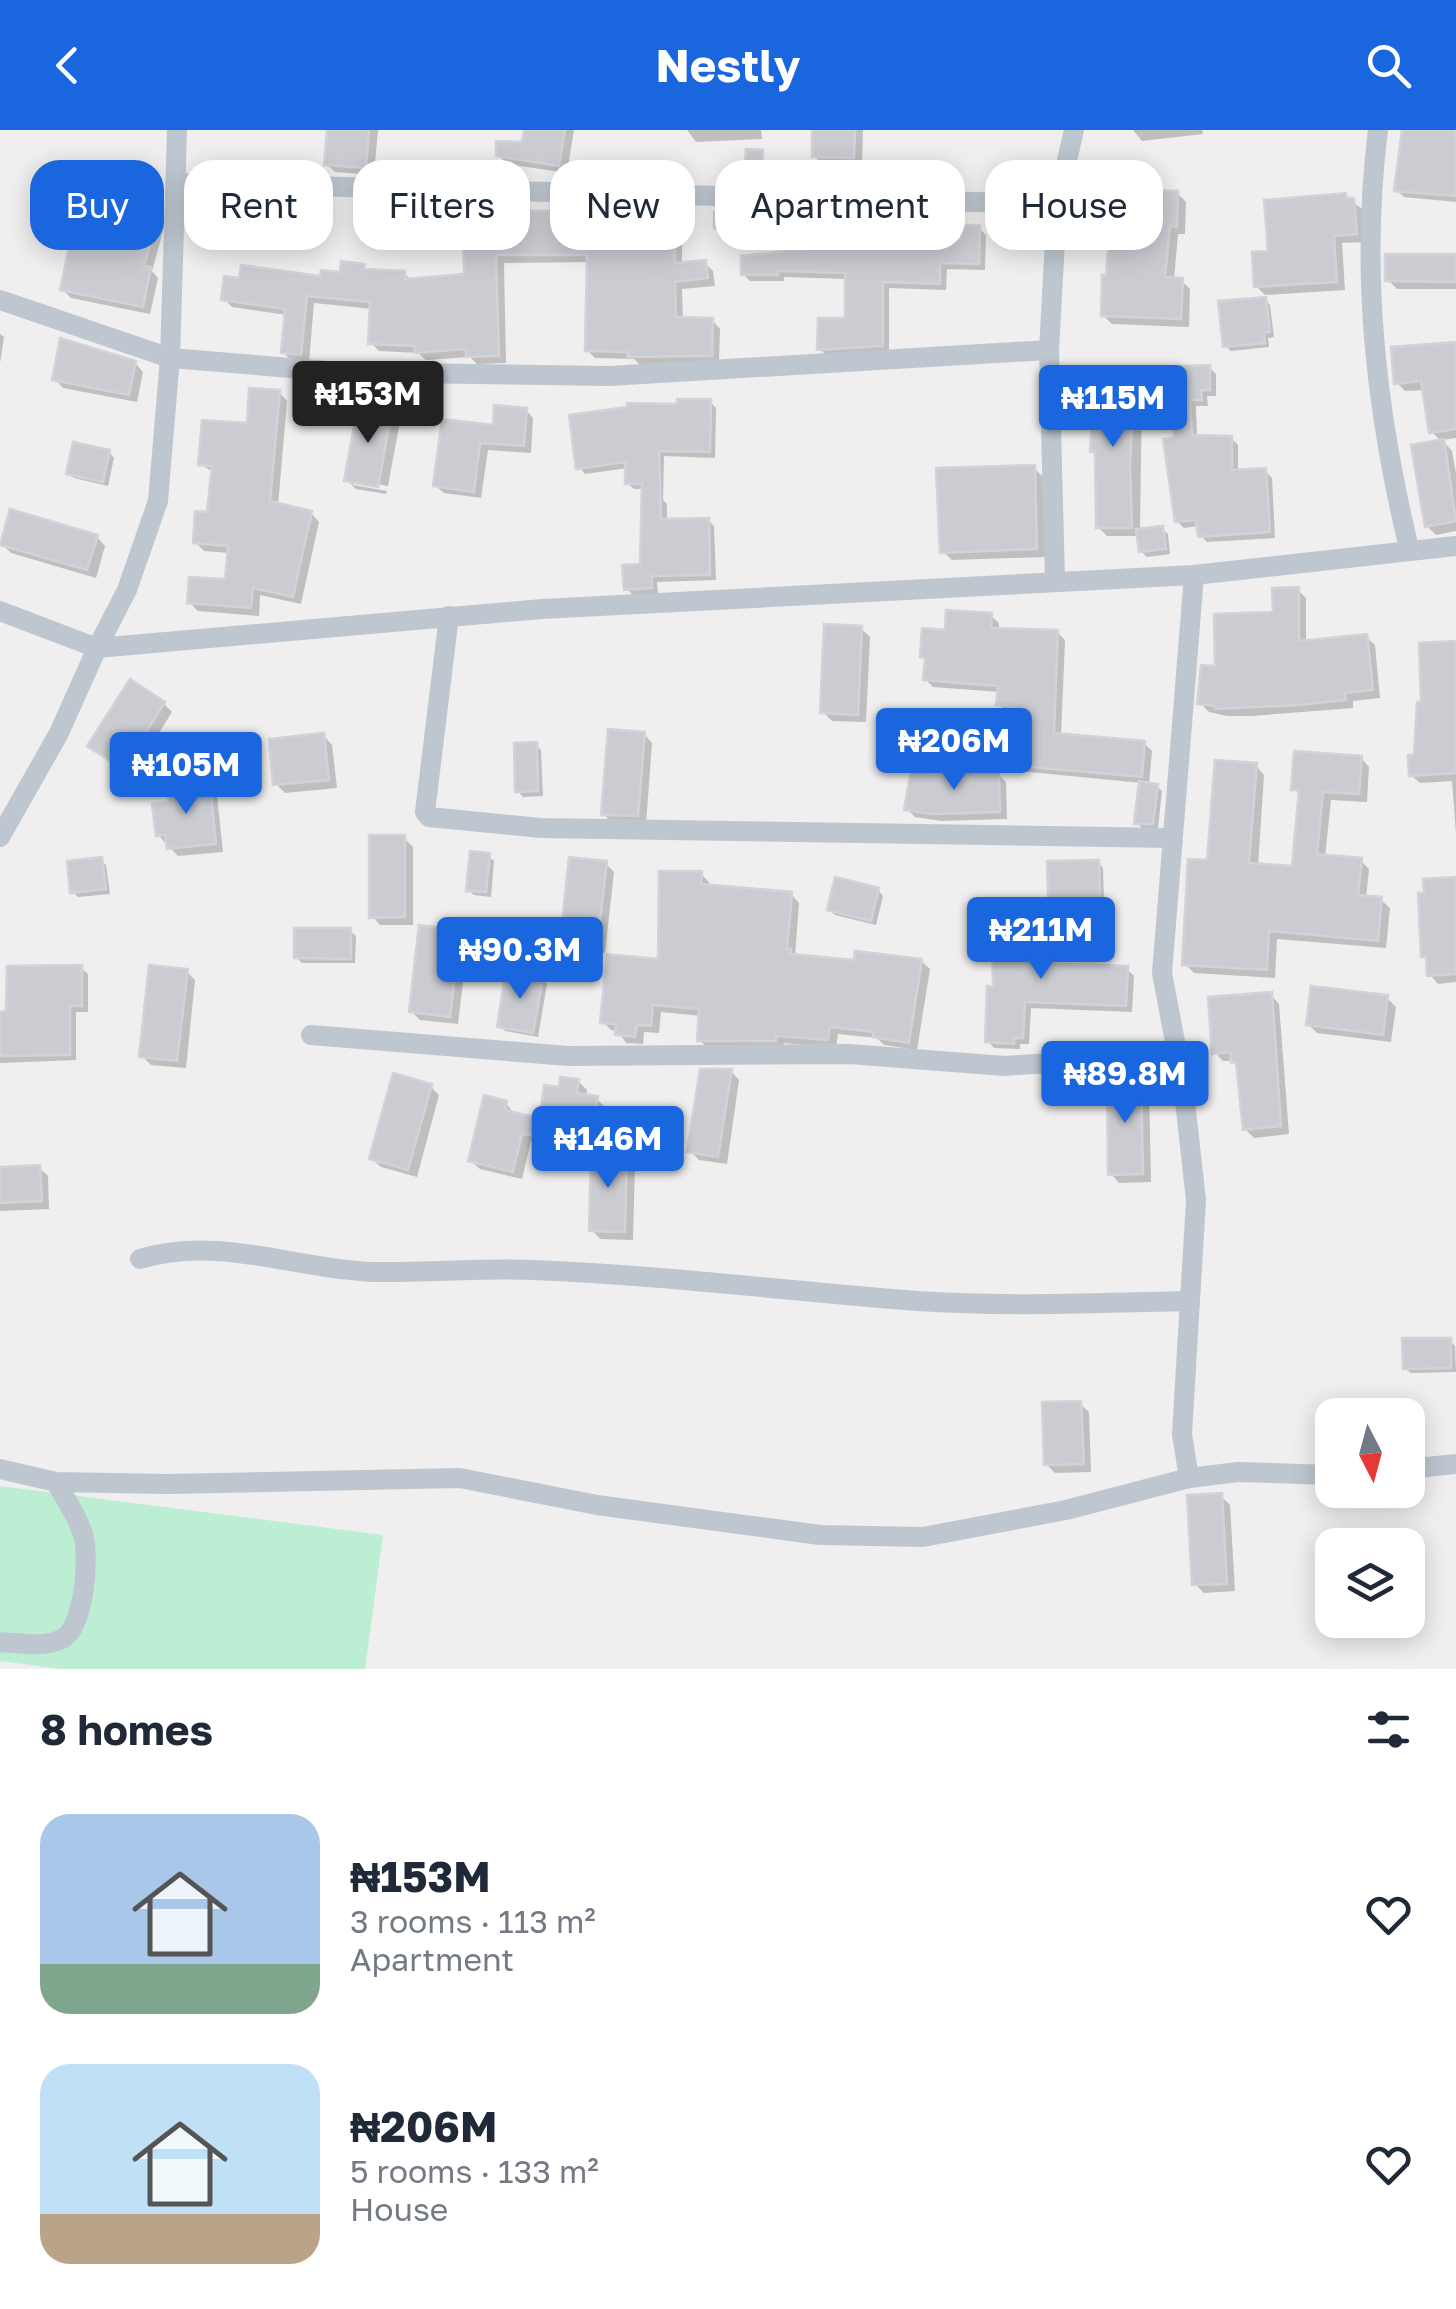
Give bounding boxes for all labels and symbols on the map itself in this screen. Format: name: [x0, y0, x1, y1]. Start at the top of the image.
pin: ₦153M: [298, 361, 438, 446]
pin: ₦115M: [1043, 365, 1183, 450]
pin: ₦206M: [884, 708, 1024, 793]
pin: ₦105M: [116, 732, 256, 817]
pin: ₦211M: [971, 897, 1111, 982]
pin: ₦90.3M: [439, 917, 601, 1002]
pin: ₦89.8M: [1044, 1041, 1206, 1126]
pin: ₦146M: [538, 1106, 678, 1191]
north arrow: [1315, 1398, 1425, 1508]

